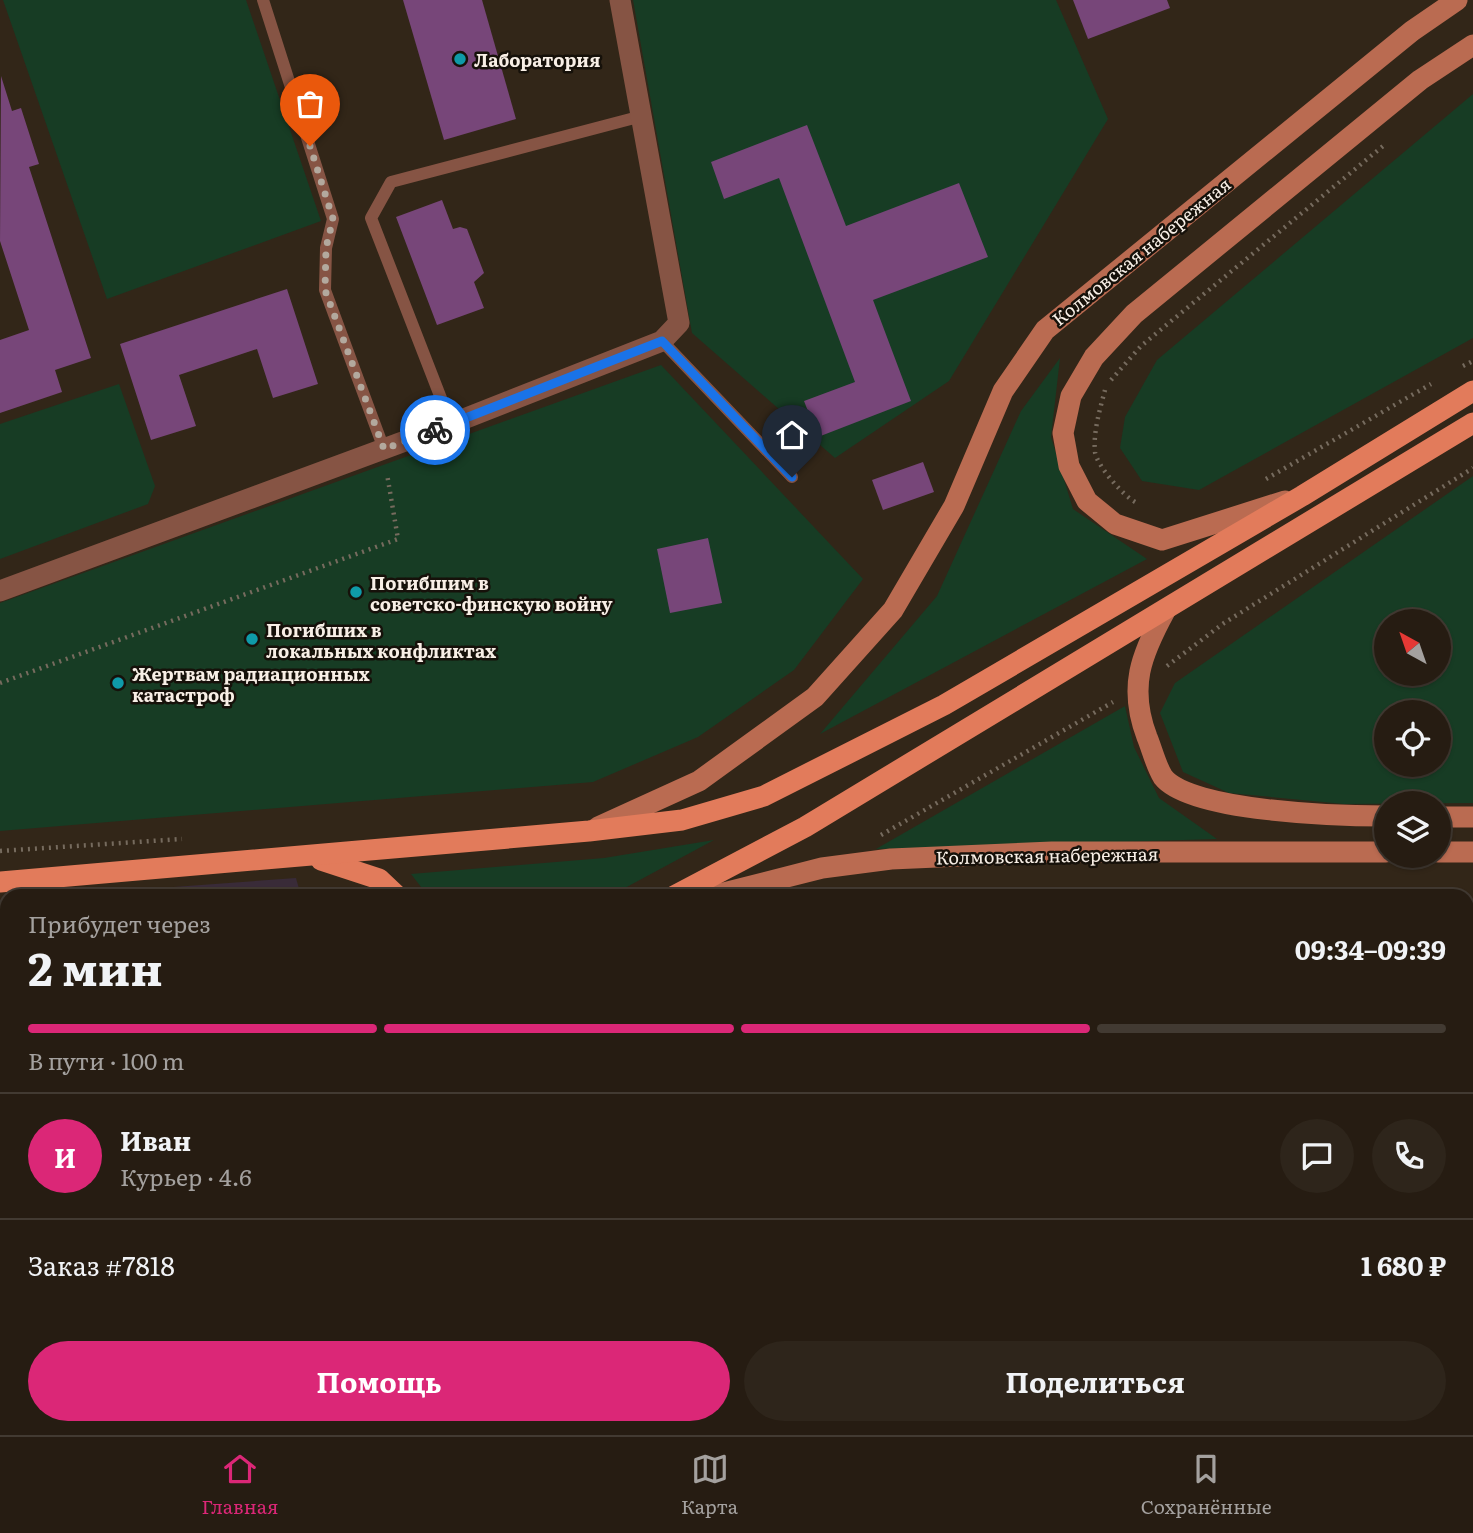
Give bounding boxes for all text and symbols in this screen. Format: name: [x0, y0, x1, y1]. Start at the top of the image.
place label: Лаборатория: [474, 46, 601, 73]
marker: Лаборатория: [452, 51, 468, 67]
pin: [280, 74, 340, 146]
icon: bag: [291, 85, 329, 123]
street label: Колмовская набережная: [1046, 170, 1236, 332]
courier: [400, 395, 470, 465]
pin: [762, 405, 822, 477]
icon: bike: [416, 411, 454, 449]
icon: home: [773, 416, 811, 454]
place label: Погибшим в советско-финскую войну: [370, 569, 612, 617]
marker: Погибшим в советско-финскую войну: [348, 584, 364, 600]
north arrow: [1374, 609, 1451, 686]
map controls: [1374, 609, 1451, 868]
place label: Погибших в локальных конфликтах: [266, 616, 496, 664]
marker: Погибших в локальных конфликтах: [244, 631, 260, 647]
place label: Жертвам радиационных катастроф: [132, 660, 370, 708]
marker: Жертвам радиационных катастроф: [110, 675, 126, 691]
button: locate: [1374, 700, 1451, 777]
button: layers: [1374, 791, 1451, 868]
street label: Колмовская набережная: [935, 840, 1159, 870]
text: Прибудет через: [28, 906, 211, 940]
text: 09:34–09:39: [1295, 929, 1446, 968]
text: 2 мин: [28, 932, 163, 1000]
text: В пути · 100 m: [28, 1043, 184, 1077]
button: chat: [1280, 1119, 1354, 1193]
button: phone: [1372, 1119, 1446, 1193]
text: Иван: [120, 1120, 191, 1159]
text: И: [54, 1137, 76, 1176]
text: Курьер · 4.6: [120, 1159, 252, 1193]
text: Заказ #7818: [28, 1245, 175, 1284]
text: 1 680 ₽: [1361, 1245, 1446, 1284]
button: Помощь: [28, 1341, 730, 1421]
button: Поделиться: [744, 1341, 1446, 1421]
tab: Главная: [201, 1450, 278, 1520]
tab: Карта: [681, 1450, 738, 1520]
tab: Сохранённые: [1141, 1450, 1272, 1520]

